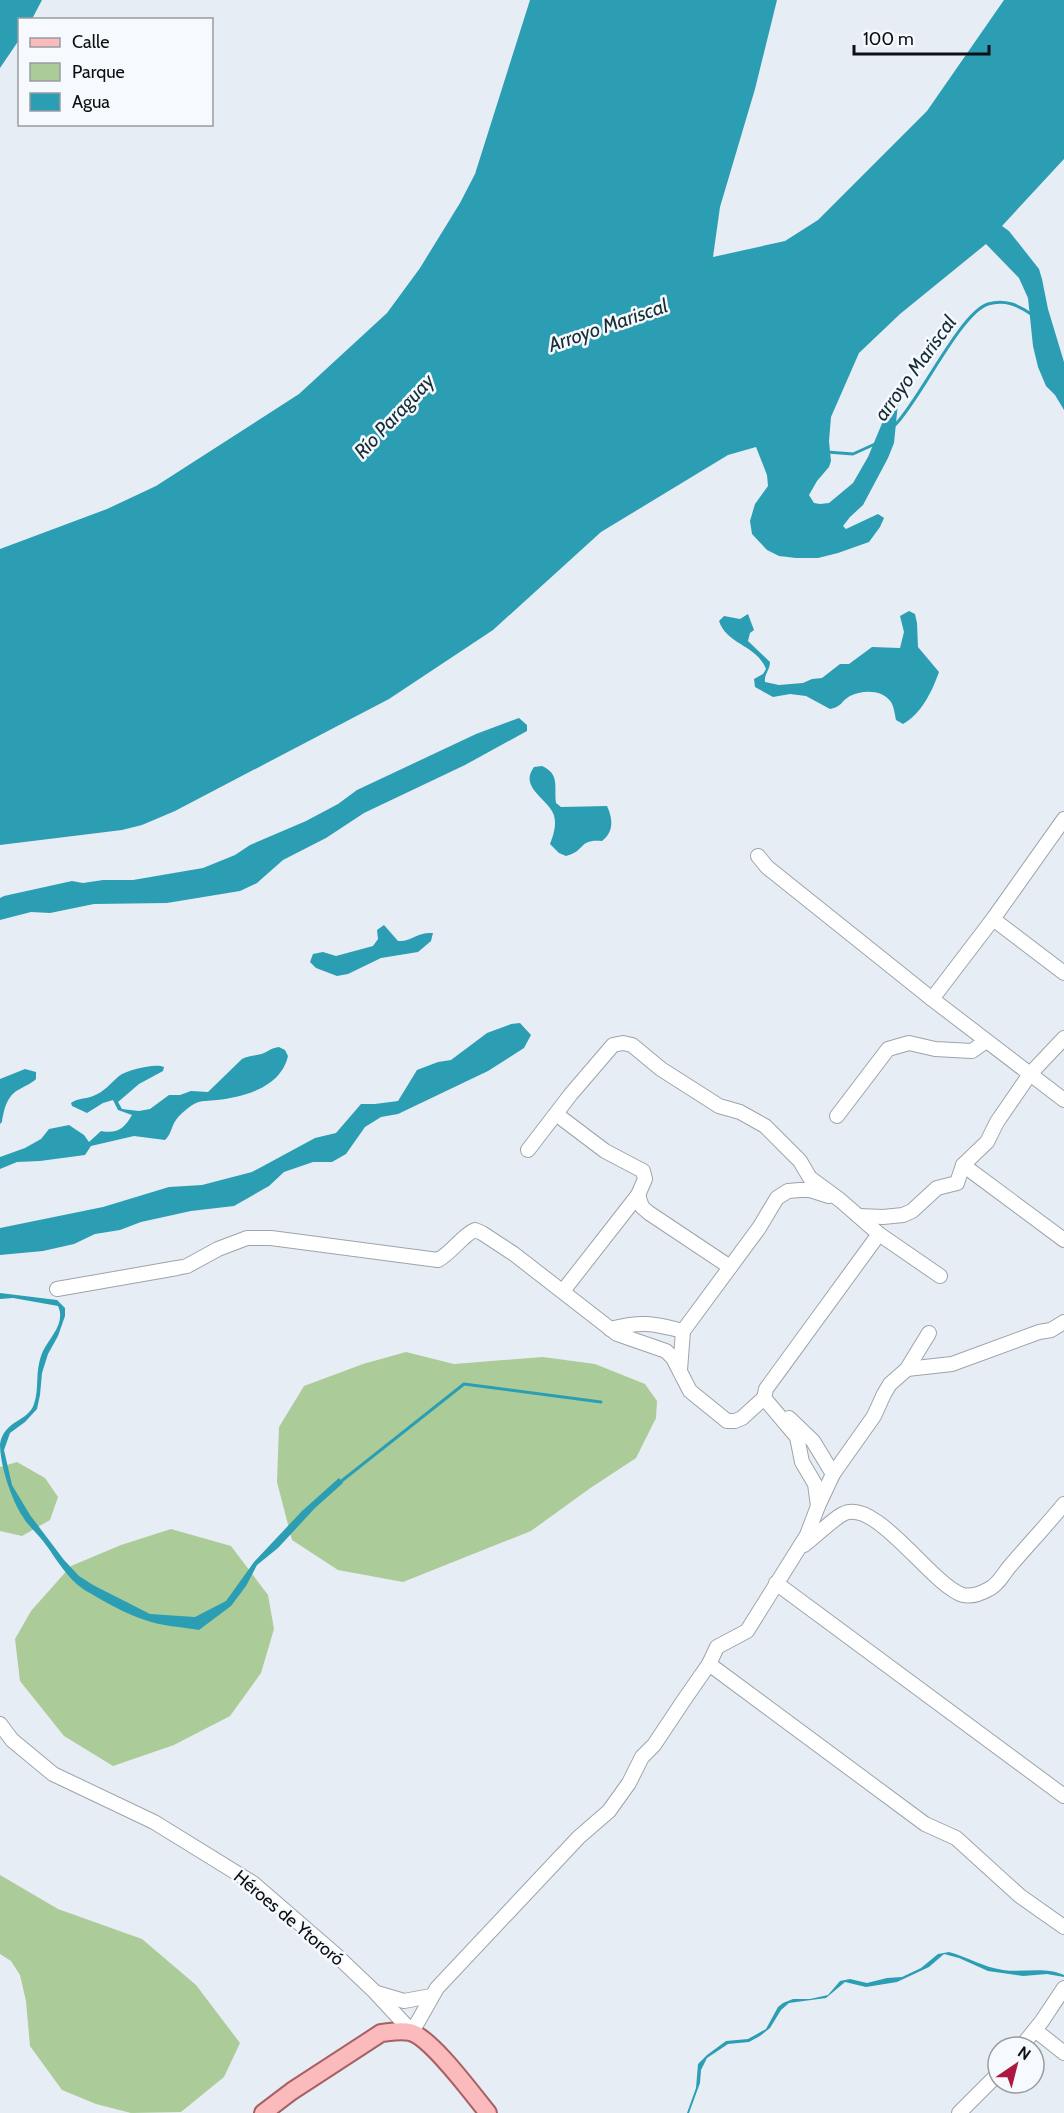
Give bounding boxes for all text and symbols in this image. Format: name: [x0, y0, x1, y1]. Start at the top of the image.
legend: [18, 18, 213, 126]
scale bar: [854, 18, 989, 56]
text: 100 m: [863, 28, 914, 50]
text: Calle: [72, 31, 109, 53]
text: Parque: [72, 61, 125, 83]
text: Agua: [72, 91, 110, 113]
water label: Arroyo Mariscal: [544, 293, 671, 357]
water label: arroyo Mariscal: [869, 310, 961, 425]
water label: Río Paraguay: [349, 368, 440, 463]
street label: Héroes de Ytororó: [229, 1865, 349, 1971]
north arrow: [986, 2035, 1046, 2095]
text: N: [1014, 2042, 1034, 2064]

